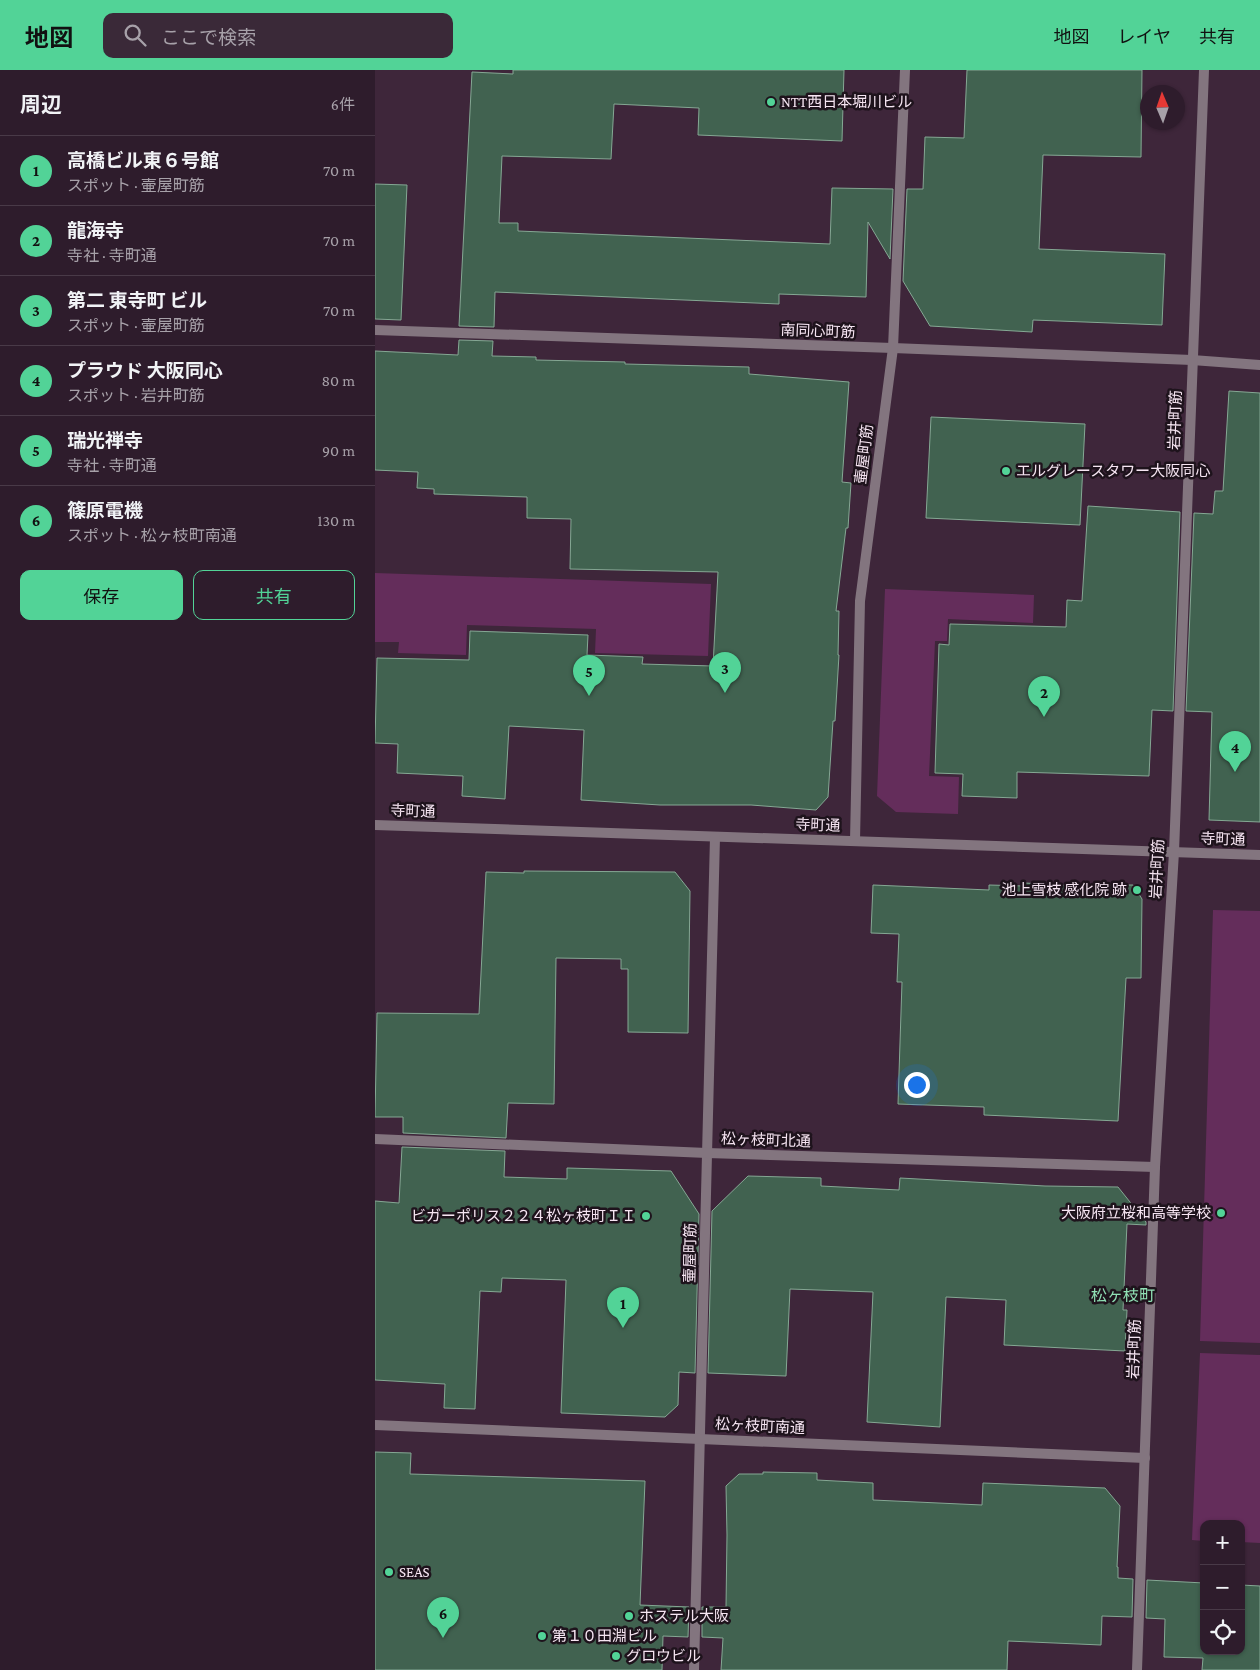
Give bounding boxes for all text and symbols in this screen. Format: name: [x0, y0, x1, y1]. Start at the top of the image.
search box: [103, 13, 453, 58]
icon: search: [121, 21, 149, 49]
text: 地図: [25, 24, 73, 51]
text: ここで検索: [161, 27, 256, 48]
text: 地図: [1054, 27, 1090, 47]
text: レイヤ: [1118, 27, 1171, 47]
text: 共有: [1199, 27, 1235, 47]
north arrow: [1140, 85, 1185, 130]
text: 周辺: [20, 93, 62, 117]
place label: NTT西日本堀川ビル: [781, 94, 912, 110]
text: 6件: [331, 96, 355, 113]
marker: NTT西日本堀川ビル: [765, 96, 777, 108]
text: 高橋ビル東６号館: [67, 150, 219, 171]
text: 1: [33, 162, 39, 179]
text: 70 m: [323, 162, 355, 179]
text: スポット · 壷屋町筋: [67, 177, 205, 194]
text: 龍海寺: [67, 220, 124, 241]
text: 2: [32, 232, 40, 249]
text: 70 m: [323, 232, 355, 249]
text: 寺社 · 寺町通: [67, 247, 157, 264]
text: 第二 東寺町 ビル: [67, 290, 207, 311]
text: 3: [32, 302, 40, 319]
text: 70 m: [323, 302, 355, 319]
text: スポット · 壷屋町筋: [67, 317, 205, 334]
street label: 南同心町筋: [780, 322, 856, 340]
text: プラウド 大阪同心: [67, 360, 223, 381]
text: 4: [32, 372, 40, 389]
text: 80 m: [321, 372, 355, 389]
text: スポット · 岩井町筋: [67, 387, 205, 404]
street label: 岩井町筋: [1165, 390, 1184, 450]
street label: 壷屋町筋: [852, 423, 876, 485]
text: 瑞光禅寺: [67, 430, 143, 451]
text: 5: [32, 442, 40, 459]
text: 90 m: [322, 442, 355, 459]
text: 寺社 · 寺町通: [67, 457, 157, 474]
place label: エルグレースタワー大阪同心: [1016, 463, 1210, 479]
marker: エルグレースタワー大阪同心: [1000, 465, 1012, 477]
text: 篠原電機: [67, 500, 143, 521]
text: 6: [32, 512, 40, 529]
text: 130 m: [317, 512, 355, 529]
text: スポット · 松ヶ枝町南通: [67, 527, 237, 544]
button: 保存: [20, 570, 183, 620]
button: 共有: [193, 570, 355, 620]
pin: 3: [709, 652, 741, 693]
pin: 5: [573, 655, 605, 696]
pin: 2: [1028, 676, 1060, 717]
pin: 4: [1219, 731, 1251, 772]
street label: 寺町通: [390, 802, 436, 820]
street label: 寺町通: [795, 816, 841, 834]
street label: 寺町通: [1200, 830, 1246, 848]
street label: 岩井町筋: [1146, 839, 1167, 899]
place label: 池上雪枝 感化院 跡: [1001, 881, 1127, 898]
marker: 池上雪枝 感化院 跡: [1131, 884, 1143, 896]
your location: [904, 1072, 930, 1098]
street label: 松ヶ枝町北通: [721, 1129, 811, 1150]
place label: 大阪府立桜和高等学校: [1061, 1205, 1211, 1221]
marker: 大阪府立桜和高等学校: [1215, 1207, 1227, 1219]
place label: ビガーポリス２２４松ヶ枝町ＩＩ: [411, 1208, 636, 1224]
marker: ビガーポリス２２４松ヶ枝町ＩＩ: [640, 1210, 652, 1222]
street label: 壷屋町筋: [681, 1223, 699, 1283]
pin: 1: [607, 1287, 639, 1328]
district label: 松ヶ枝町: [1091, 1287, 1155, 1304]
street label: 岩井町筋: [1124, 1319, 1143, 1379]
street label: 松ヶ枝町南通: [715, 1416, 805, 1436]
map controls: [1200, 1520, 1245, 1655]
button: +: [1200, 1520, 1245, 1565]
place label: SEAS: [399, 1564, 430, 1580]
button: −: [1200, 1565, 1245, 1610]
marker: SEAS: [383, 1566, 395, 1578]
pin: 6: [427, 1597, 459, 1638]
place label: ホステル大阪: [639, 1608, 729, 1624]
marker: ホステル大阪: [623, 1610, 635, 1622]
button: locate: [1200, 1610, 1245, 1655]
place label: 第１０田淵ビル: [552, 1627, 657, 1644]
marker: 第１０田淵ビル: [536, 1630, 548, 1642]
place label: グロウビル: [626, 1648, 701, 1664]
marker: グロウビル: [610, 1650, 622, 1662]

